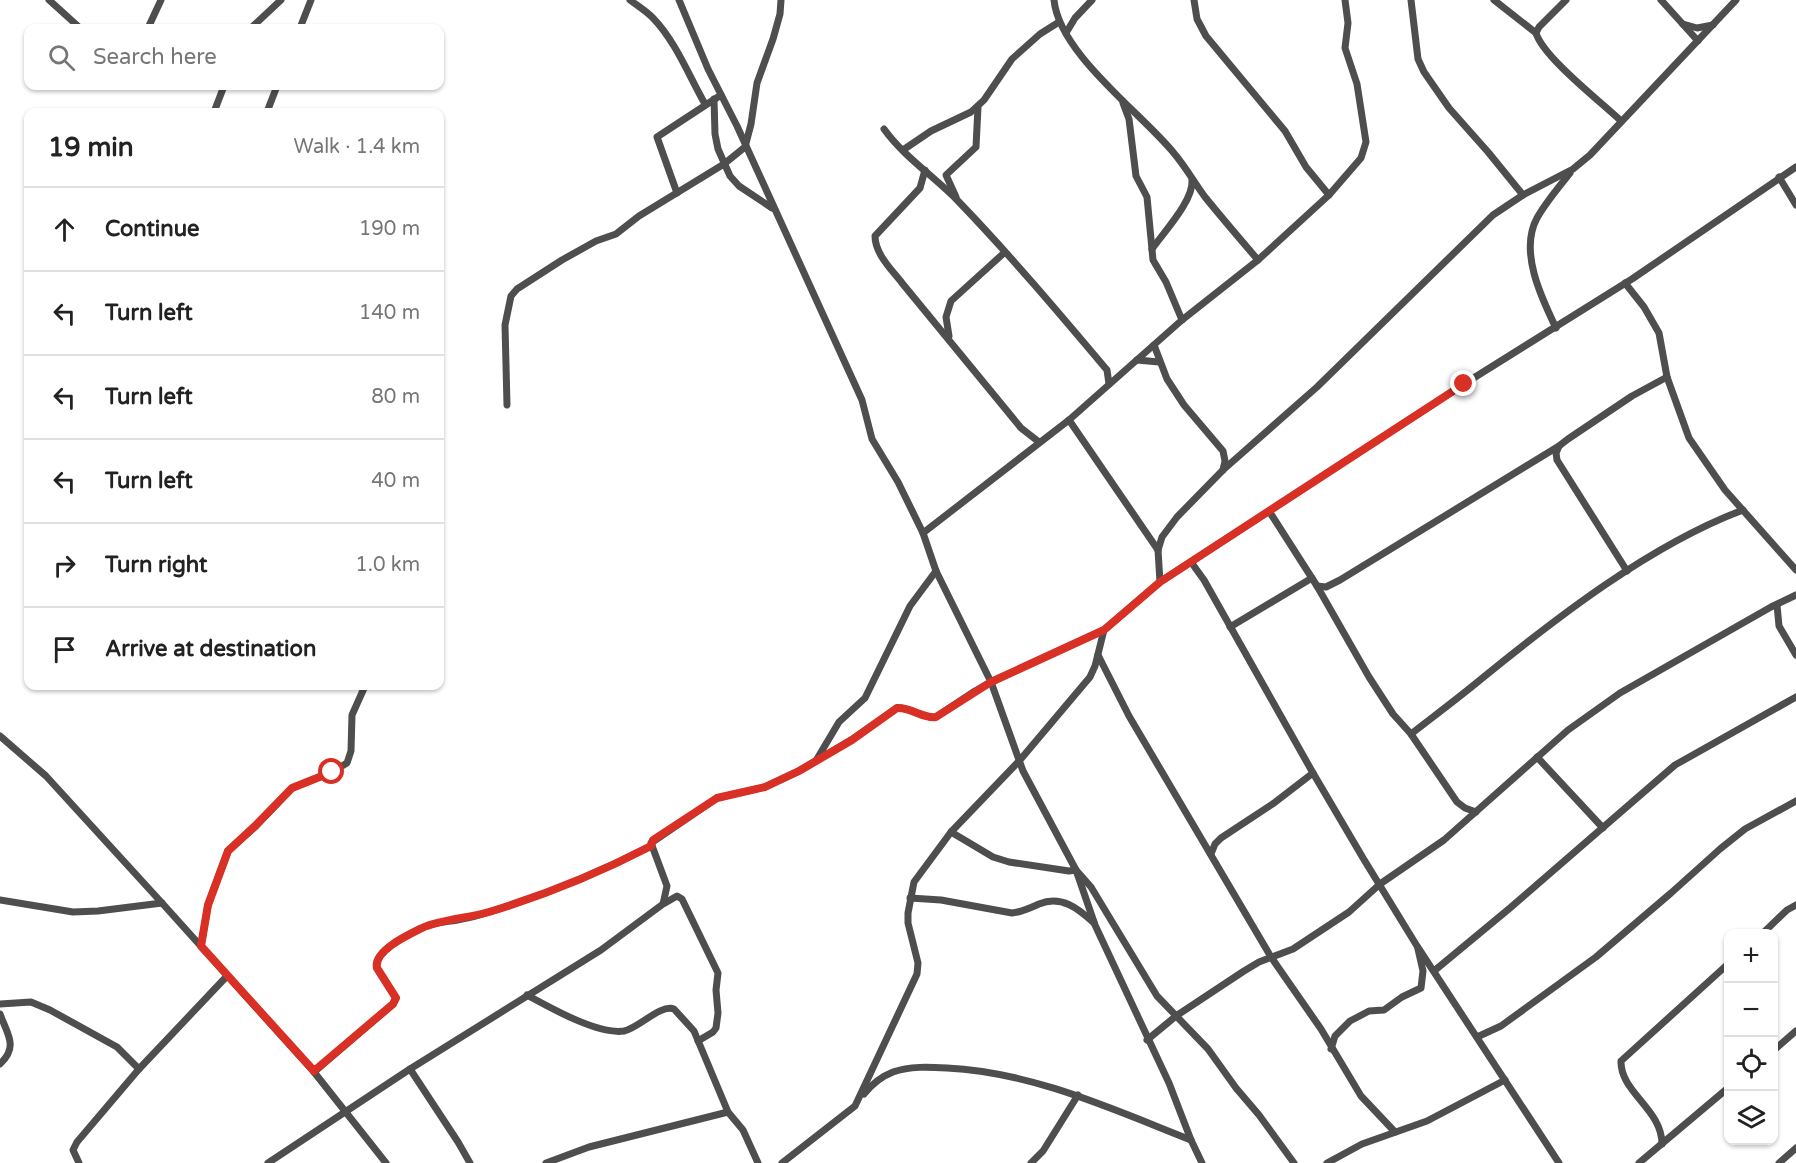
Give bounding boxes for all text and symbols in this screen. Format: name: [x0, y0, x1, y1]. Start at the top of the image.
search box: [24, 24, 444, 90]
icon: search: [45, 41, 78, 74]
text: Search here: [93, 44, 217, 70]
text: 19 min: [48, 132, 134, 163]
text: Walk · 1.4 km: [293, 135, 420, 159]
icon: ahead: [48, 213, 81, 246]
text: Continue: [105, 216, 200, 242]
text: 190 m: [359, 217, 420, 241]
icon: left: [48, 297, 81, 330]
text: Turn left: [105, 300, 193, 326]
text: 140 m: [359, 301, 420, 325]
route end: [1450, 370, 1476, 396]
icon: left: [48, 381, 81, 414]
text: Turn left: [105, 384, 193, 410]
text: 80 m: [371, 385, 420, 409]
icon: left: [48, 465, 81, 498]
text: Turn left: [105, 468, 193, 494]
text: 40 m: [371, 469, 420, 493]
icon: right: [48, 549, 81, 582]
text: Turn right: [105, 552, 207, 578]
text: 1.0 km: [355, 553, 420, 577]
icon: arrive: [48, 633, 81, 666]
text: Arrive at destination: [105, 636, 316, 662]
route start: [318, 758, 344, 784]
map controls: [1724, 929, 1778, 1145]
button: +: [1724, 929, 1778, 983]
button: −: [1724, 983, 1778, 1037]
button: locate: [1724, 1037, 1778, 1091]
button: layers: [1724, 1091, 1778, 1145]

